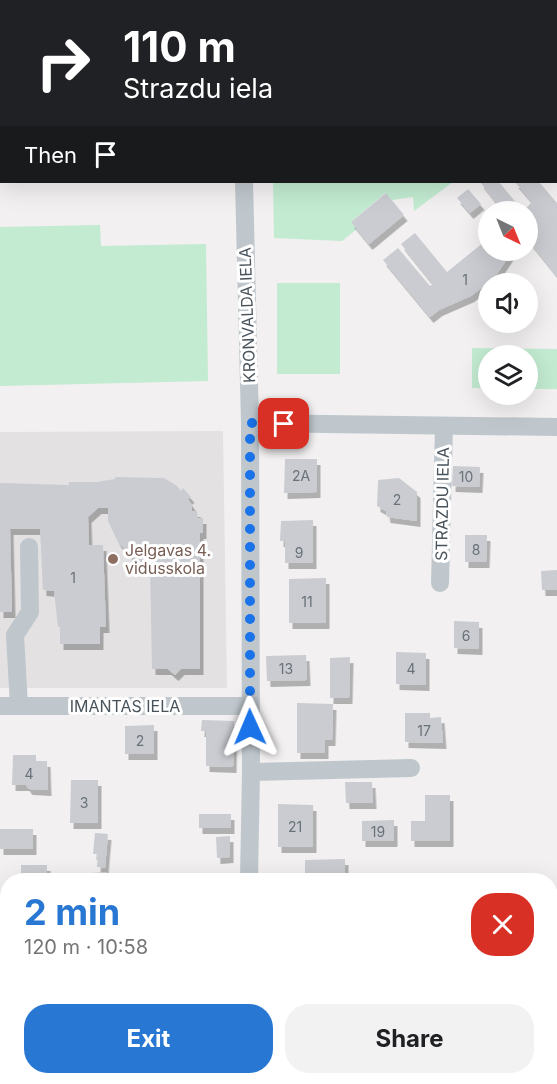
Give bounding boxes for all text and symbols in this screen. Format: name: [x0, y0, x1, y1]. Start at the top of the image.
text: 110 m: [123, 21, 236, 72]
icon: right: [24, 24, 102, 102]
text: Strazdu iela: [123, 72, 273, 105]
icon: arrive: [89, 138, 122, 171]
text: Then: [24, 142, 77, 168]
north arrow: [478, 201, 538, 261]
map controls: [478, 201, 538, 405]
street label: KRONVALDA IELA: [235, 247, 259, 383]
house number: 1: [462, 271, 468, 288]
button: sound: [478, 273, 538, 333]
button: layers: [478, 345, 538, 405]
pin: [258, 398, 309, 449]
icon: arrive: [267, 407, 300, 440]
street label: STRAZDU IELA: [431, 447, 453, 561]
house number: 2A: [292, 467, 310, 484]
house number: 10: [459, 468, 473, 485]
house number: 2: [393, 491, 401, 508]
place label: Jelgavas 4. vidusskola: [125, 540, 211, 578]
house number: 8: [472, 541, 480, 558]
house number: 9: [295, 544, 303, 561]
marker: Jelgavas 4. vidusskola: [106, 552, 120, 566]
house number: 1: [70, 569, 76, 586]
house number: 11: [301, 593, 313, 610]
house number: 6: [462, 627, 470, 644]
house number: 13: [279, 660, 293, 677]
house number: 4: [406, 660, 416, 677]
position arrow: [218, 695, 282, 759]
street label: IMANTAS IELA: [70, 696, 180, 716]
house number: 17: [417, 722, 431, 739]
house number: 2: [136, 732, 144, 749]
house number: 4: [24, 765, 34, 782]
house number: 3: [80, 794, 88, 811]
house number: 21: [288, 818, 302, 835]
house number: 19: [371, 823, 385, 840]
text: 2 min: [24, 890, 120, 934]
button: close: [471, 893, 534, 956]
text: 120 m · 10:58: [24, 935, 148, 959]
button: Exit: [24, 1004, 273, 1073]
button: Share: [285, 1004, 534, 1073]

